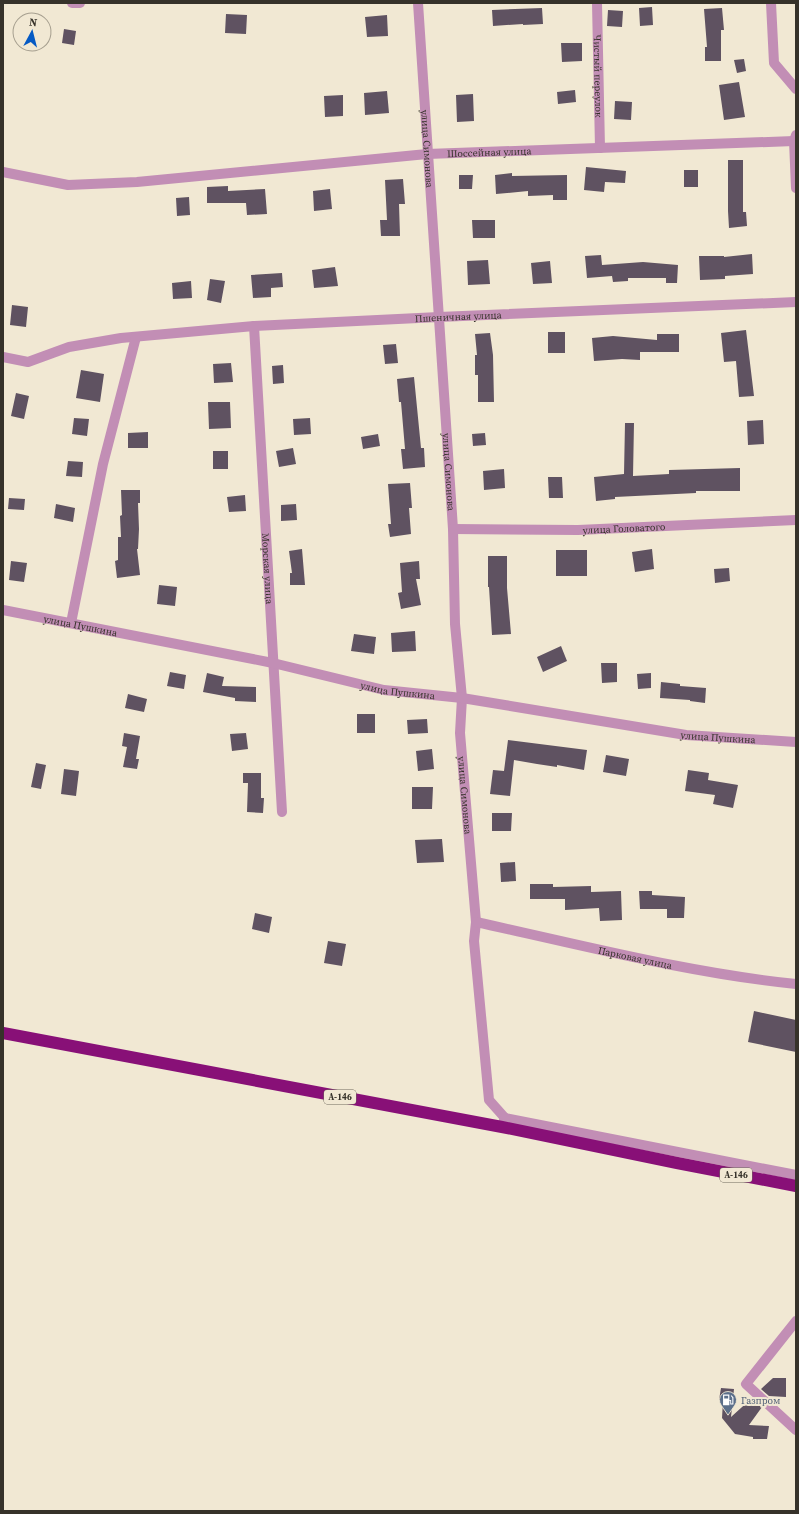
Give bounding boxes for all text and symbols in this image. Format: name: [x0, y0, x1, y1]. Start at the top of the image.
north arrow: [12, 12, 52, 52]
text: N: [28, 15, 38, 31]
street label: Чистый переулок: [591, 34, 606, 118]
street label: улица Симонова: [419, 109, 437, 189]
street label: Шоссейная улица: [447, 144, 533, 160]
street label: Пшеничная улица: [415, 308, 503, 325]
street label: улица Симонова: [440, 433, 458, 512]
street label: улица Головатого: [582, 519, 666, 536]
street label: Морская улица: [259, 533, 277, 605]
street label: улица Пушкина: [42, 612, 120, 639]
street label: улица Пушкина: [359, 678, 436, 702]
street label: улица Пушкина: [680, 728, 757, 746]
street label: улица Симонова: [455, 756, 475, 836]
street label: Парковая улица: [597, 943, 674, 972]
road number: А-146: [324, 1090, 356, 1104]
road number: А-146: [720, 1168, 752, 1182]
fuel station icon: Газпром: [718, 1390, 738, 1415]
place label: Газпром: [741, 1394, 780, 1407]

